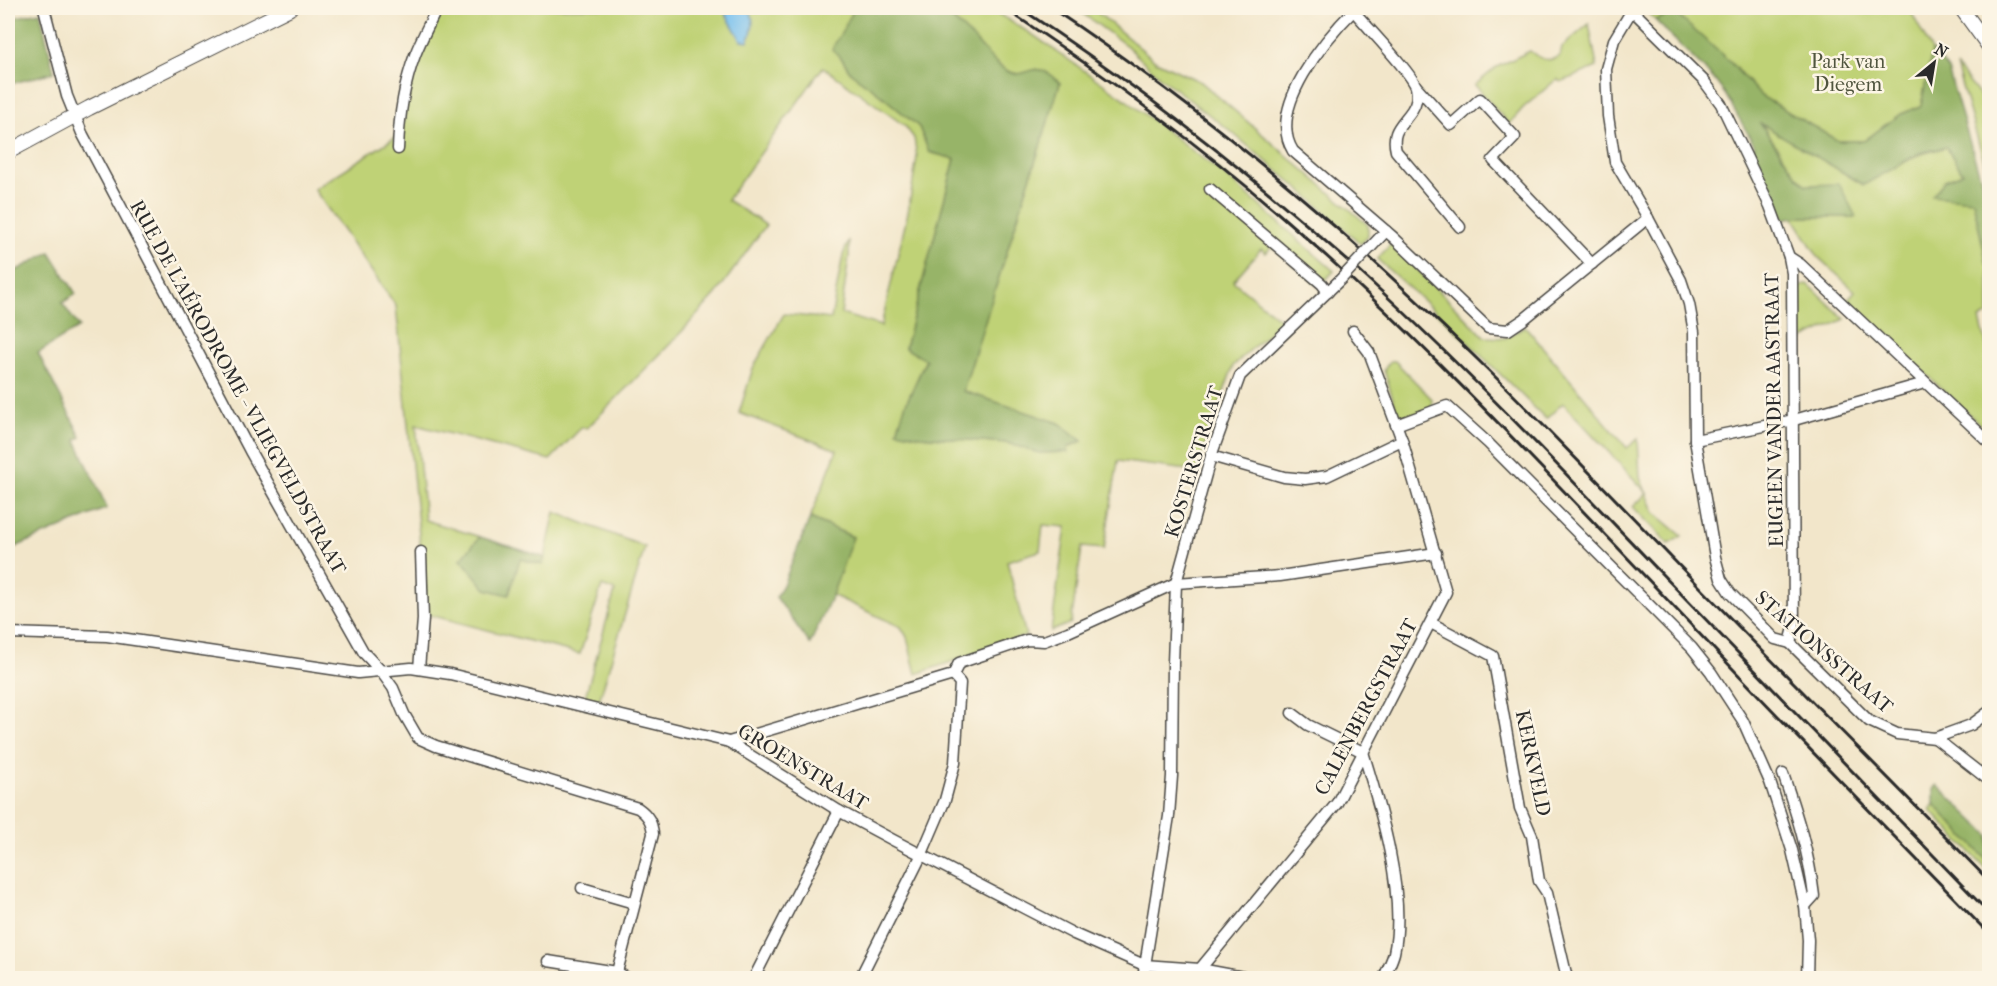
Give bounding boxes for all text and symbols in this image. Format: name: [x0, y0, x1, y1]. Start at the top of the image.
north arrow: [1904, 33, 1964, 93]
text: N: [1931, 39, 1952, 62]
park label: Park van Diegem: [1811, 50, 1886, 96]
street label: RUE DE L'AÉRODROME - VLIEGVELDSTRAAT: [125, 195, 352, 578]
street label: EUGEEN VANDER AASTRAAT: [1760, 272, 1788, 548]
street label: KOSTERSTRAAT: [1160, 383, 1228, 541]
street label: STATIONSSTRAAT: [1750, 586, 1898, 718]
street label: CALENBERGSTRAAT: [1310, 615, 1422, 799]
street label: KERKVELD: [1511, 708, 1555, 818]
street label: GROENSTRAAT: [734, 719, 873, 815]

